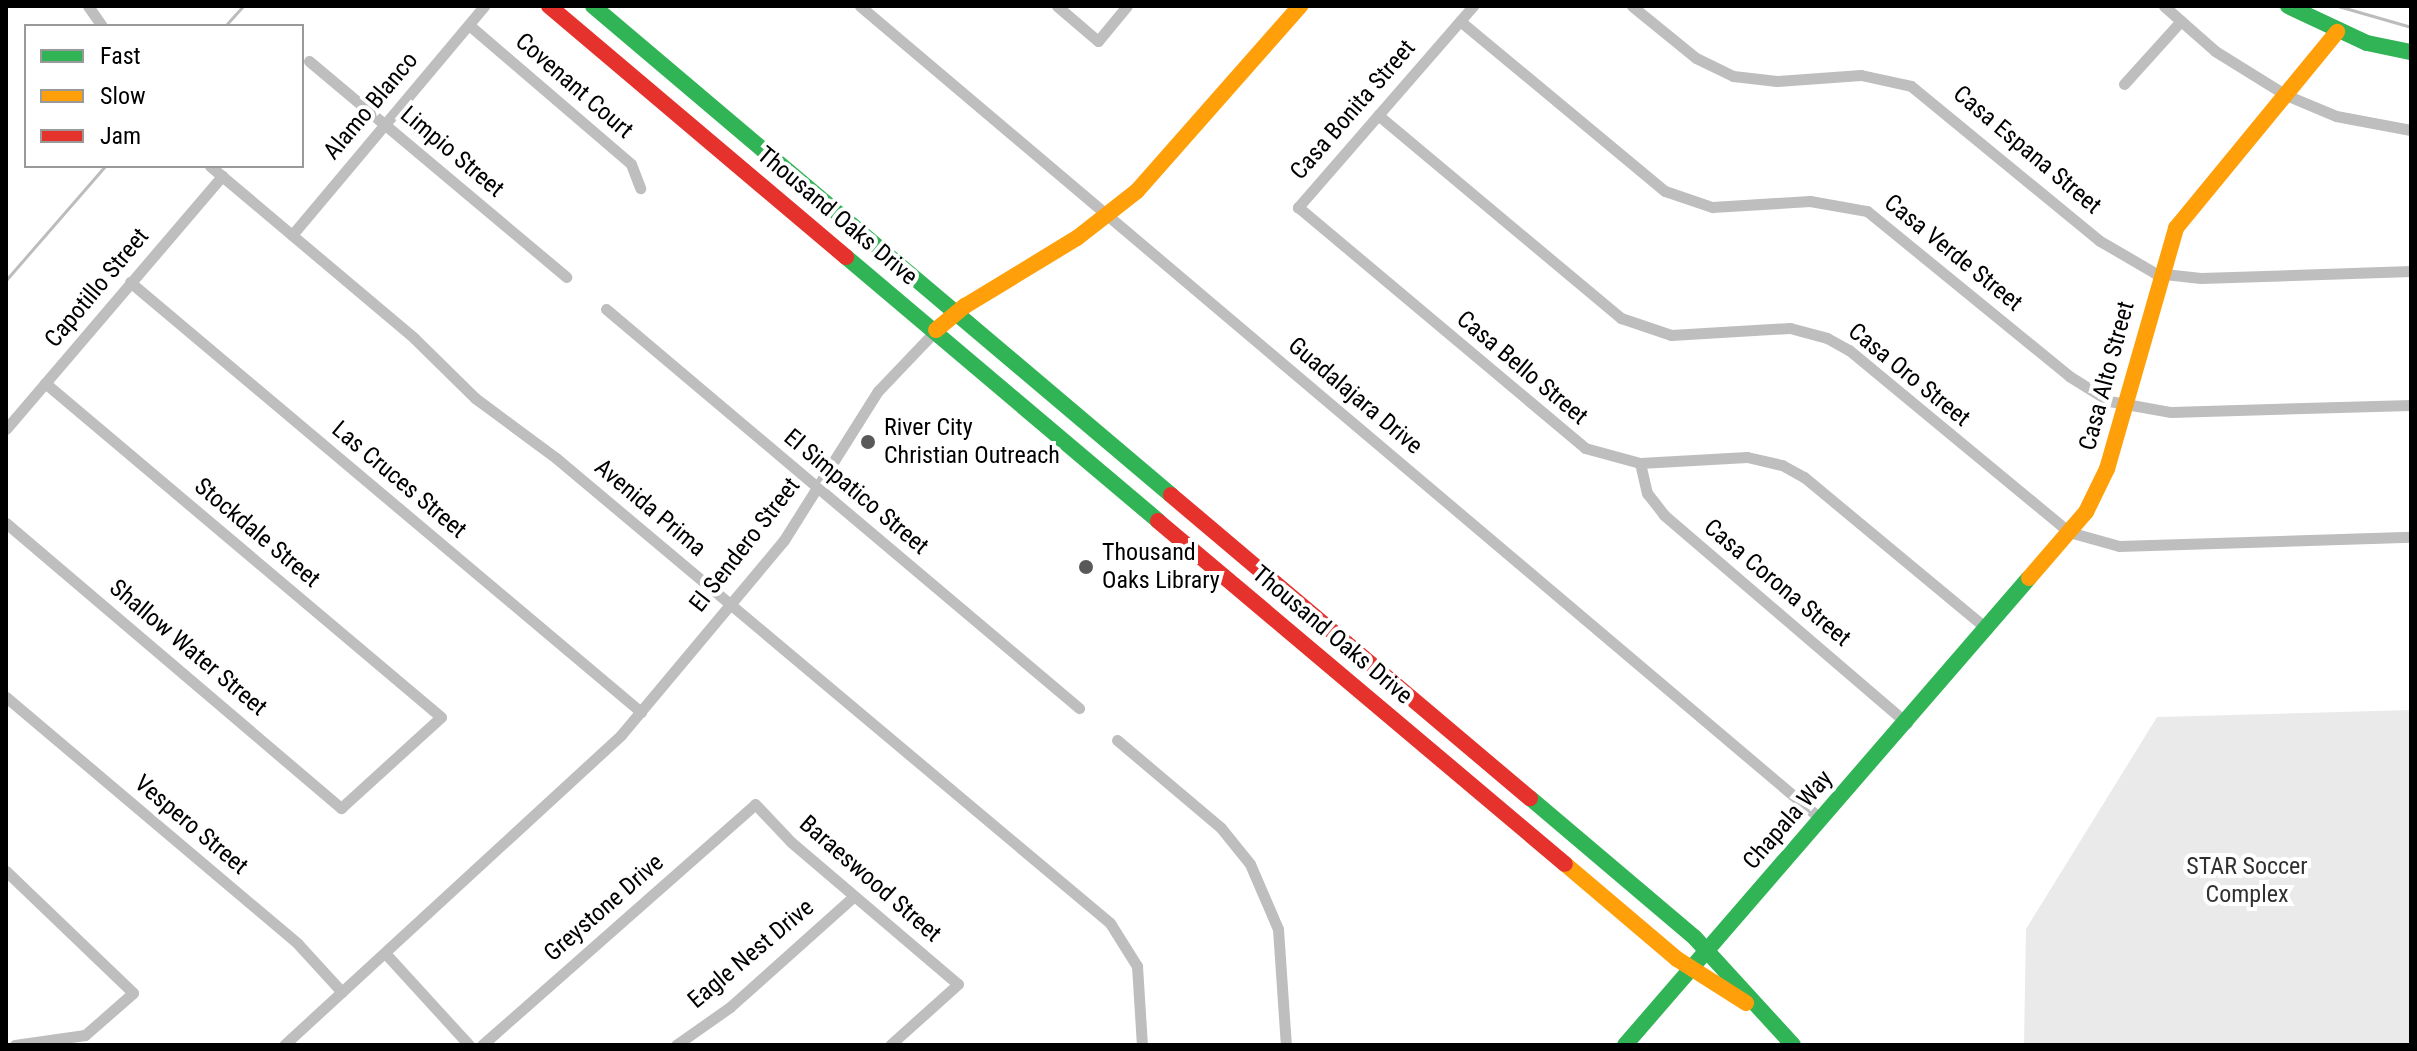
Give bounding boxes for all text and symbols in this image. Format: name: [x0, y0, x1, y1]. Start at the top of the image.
legend: [24, 24, 304, 168]
street label: Covenant Court: [509, 27, 639, 145]
street label: Casa Bonita Street: [1285, 34, 1421, 186]
text: Fast: [100, 42, 141, 70]
street label: Alamo Blanco: [318, 46, 424, 166]
street label: Casa Espana Street: [1947, 80, 2107, 220]
text: Slow: [100, 82, 146, 110]
street label: Limpio Street: [394, 100, 510, 204]
text: Jam: [100, 122, 141, 150]
street label: Thousand Oaks Drive: [751, 141, 923, 291]
street label: Casa Verde Street: [1878, 189, 2028, 317]
street label: Capotillo Street: [39, 223, 155, 353]
street label: Casa Alto Street: [2073, 298, 2141, 454]
street label: Casa Bello Street: [1451, 305, 1593, 431]
street label: Casa Oro Street: [1842, 317, 1976, 433]
street label: Guadalajara Drive: [1282, 332, 1428, 460]
place label: River City Christian Outreach: [884, 414, 1060, 470]
street label: Las Cruces Street: [326, 415, 472, 545]
street label: El Simpatico Street: [778, 423, 934, 561]
marker: River City Christian Outreach: [859, 433, 877, 451]
street label: Avenida Prima: [589, 453, 711, 563]
street label: Stockdale Street: [188, 472, 326, 594]
street label: El Sendero Street: [684, 472, 806, 618]
street label: Casa Corona Street: [1698, 513, 1856, 653]
place label: Thousand Oaks Library: [1102, 539, 1220, 595]
marker: Thousand Oaks Library: [1077, 558, 1095, 576]
street label: Thousand Oaks Drive: [1246, 560, 1418, 710]
street label: Shallow Water Street: [103, 574, 273, 722]
street label: Chapala Way: [1737, 765, 1839, 875]
street label: Vespero Street: [128, 769, 254, 881]
street label: Baraeswood Street: [793, 810, 947, 948]
street label: Greystone Drive: [539, 848, 669, 968]
park label: STAR Soccer Complex: [2186, 853, 2308, 909]
street label: Eagle Nest Drive: [682, 893, 820, 1015]

